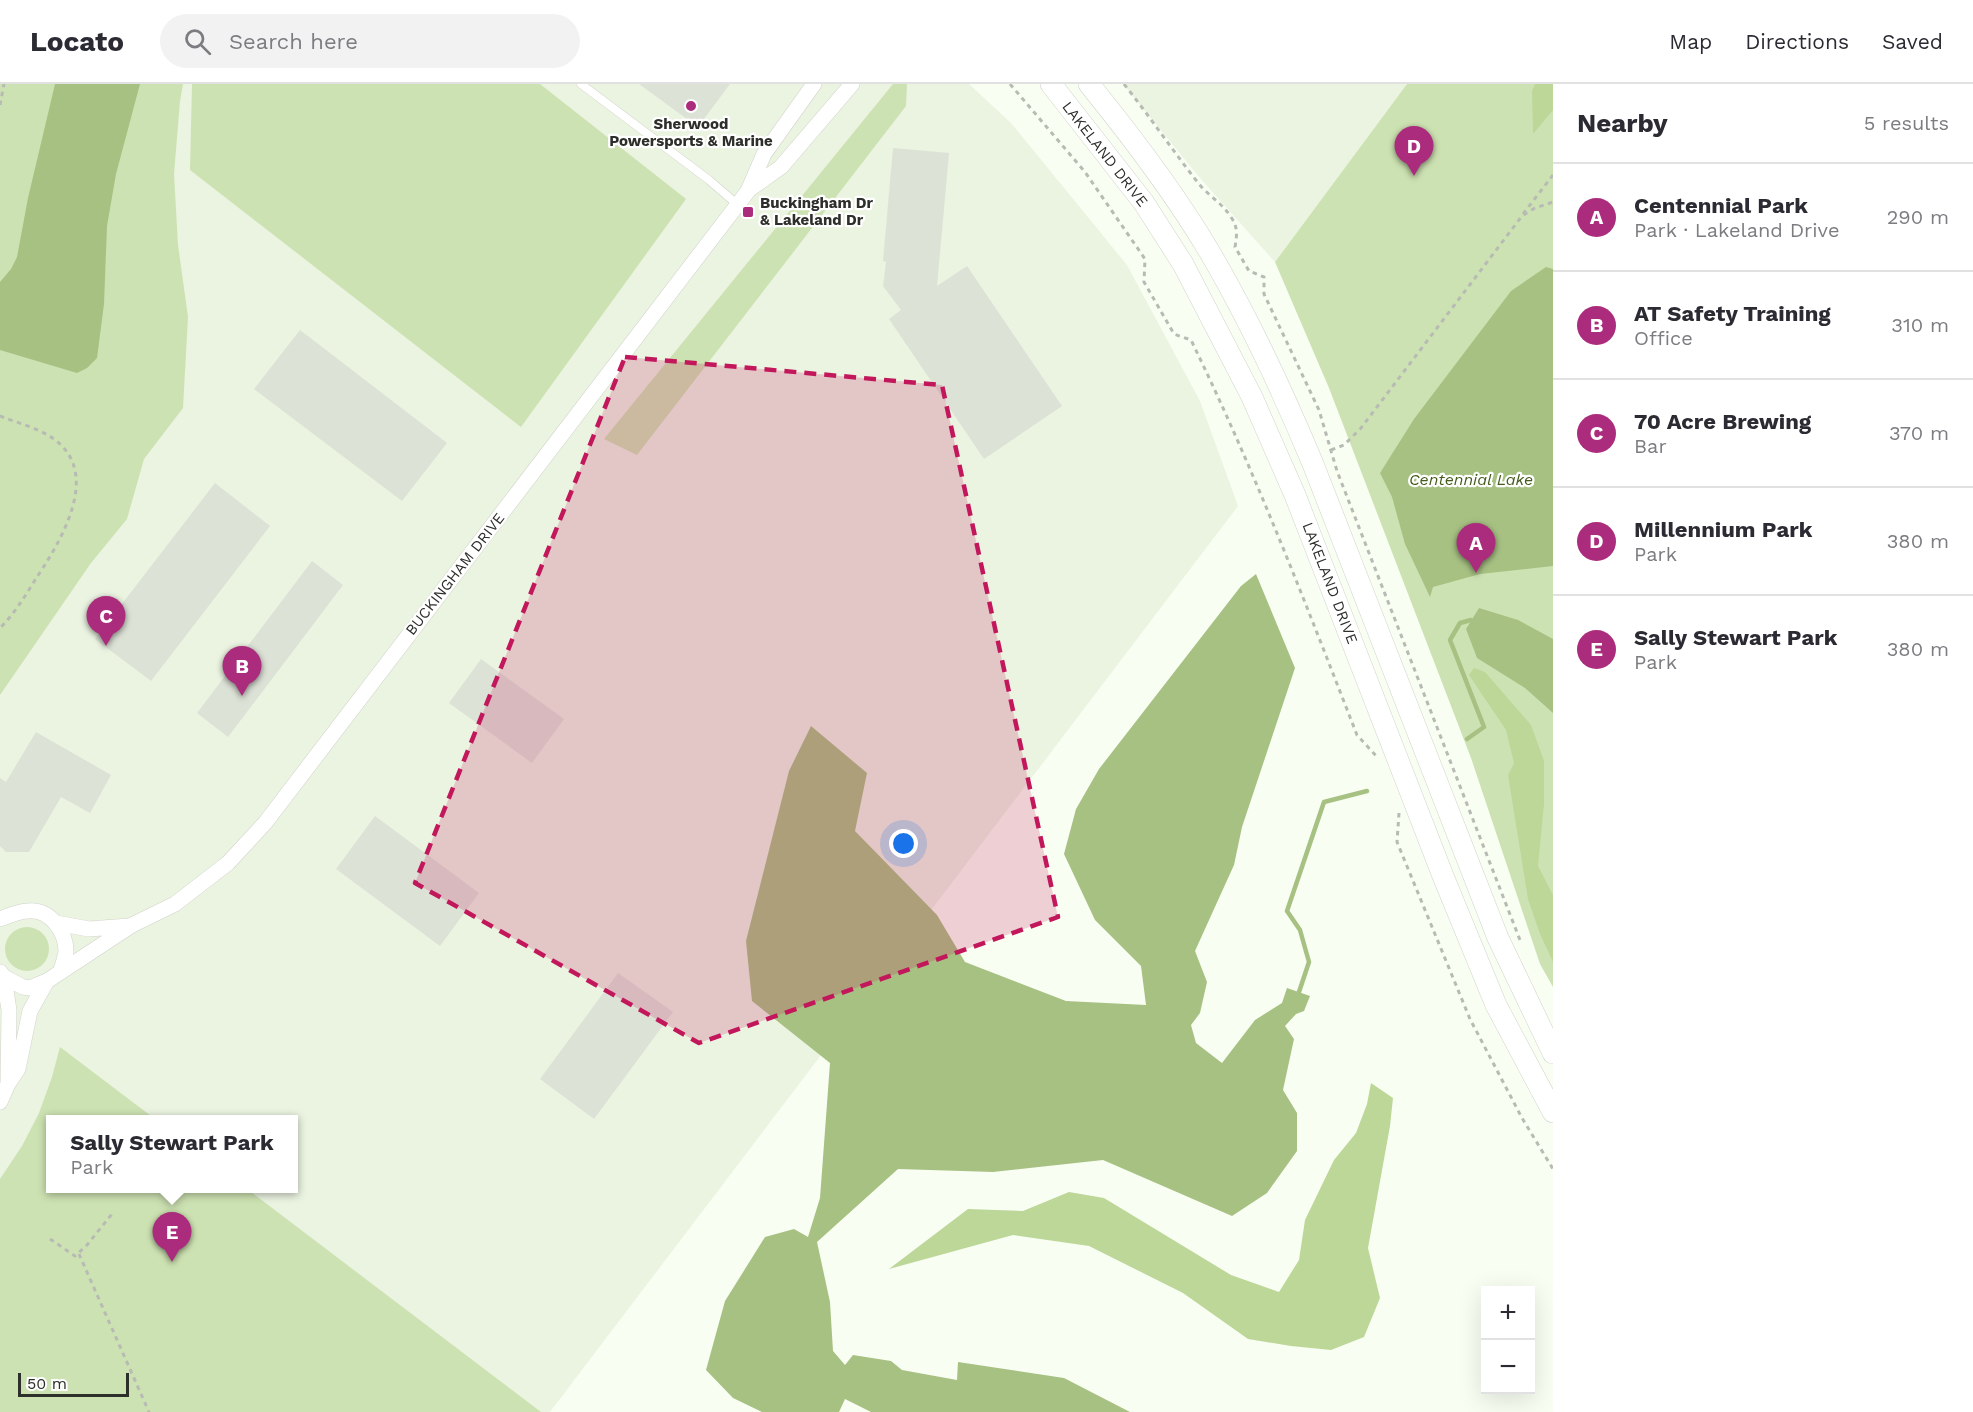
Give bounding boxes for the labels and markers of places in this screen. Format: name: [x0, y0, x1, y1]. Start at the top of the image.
marker: Sherwood Powersports & Marine: [684, 99, 698, 113]
place label: Sherwood Powersports & Marine: [609, 115, 773, 150]
pin: D: [1394, 126, 1434, 176]
place label: Buckingham Dr & Lakeland Dr: [760, 194, 874, 229]
marker: Buckingham Dr & Lakeland Dr: [741, 205, 755, 219]
pin: A: [1456, 524, 1496, 573]
pin: C: [86, 596, 126, 646]
pin: B: [222, 646, 262, 696]
pin: E: [152, 1212, 192, 1262]

